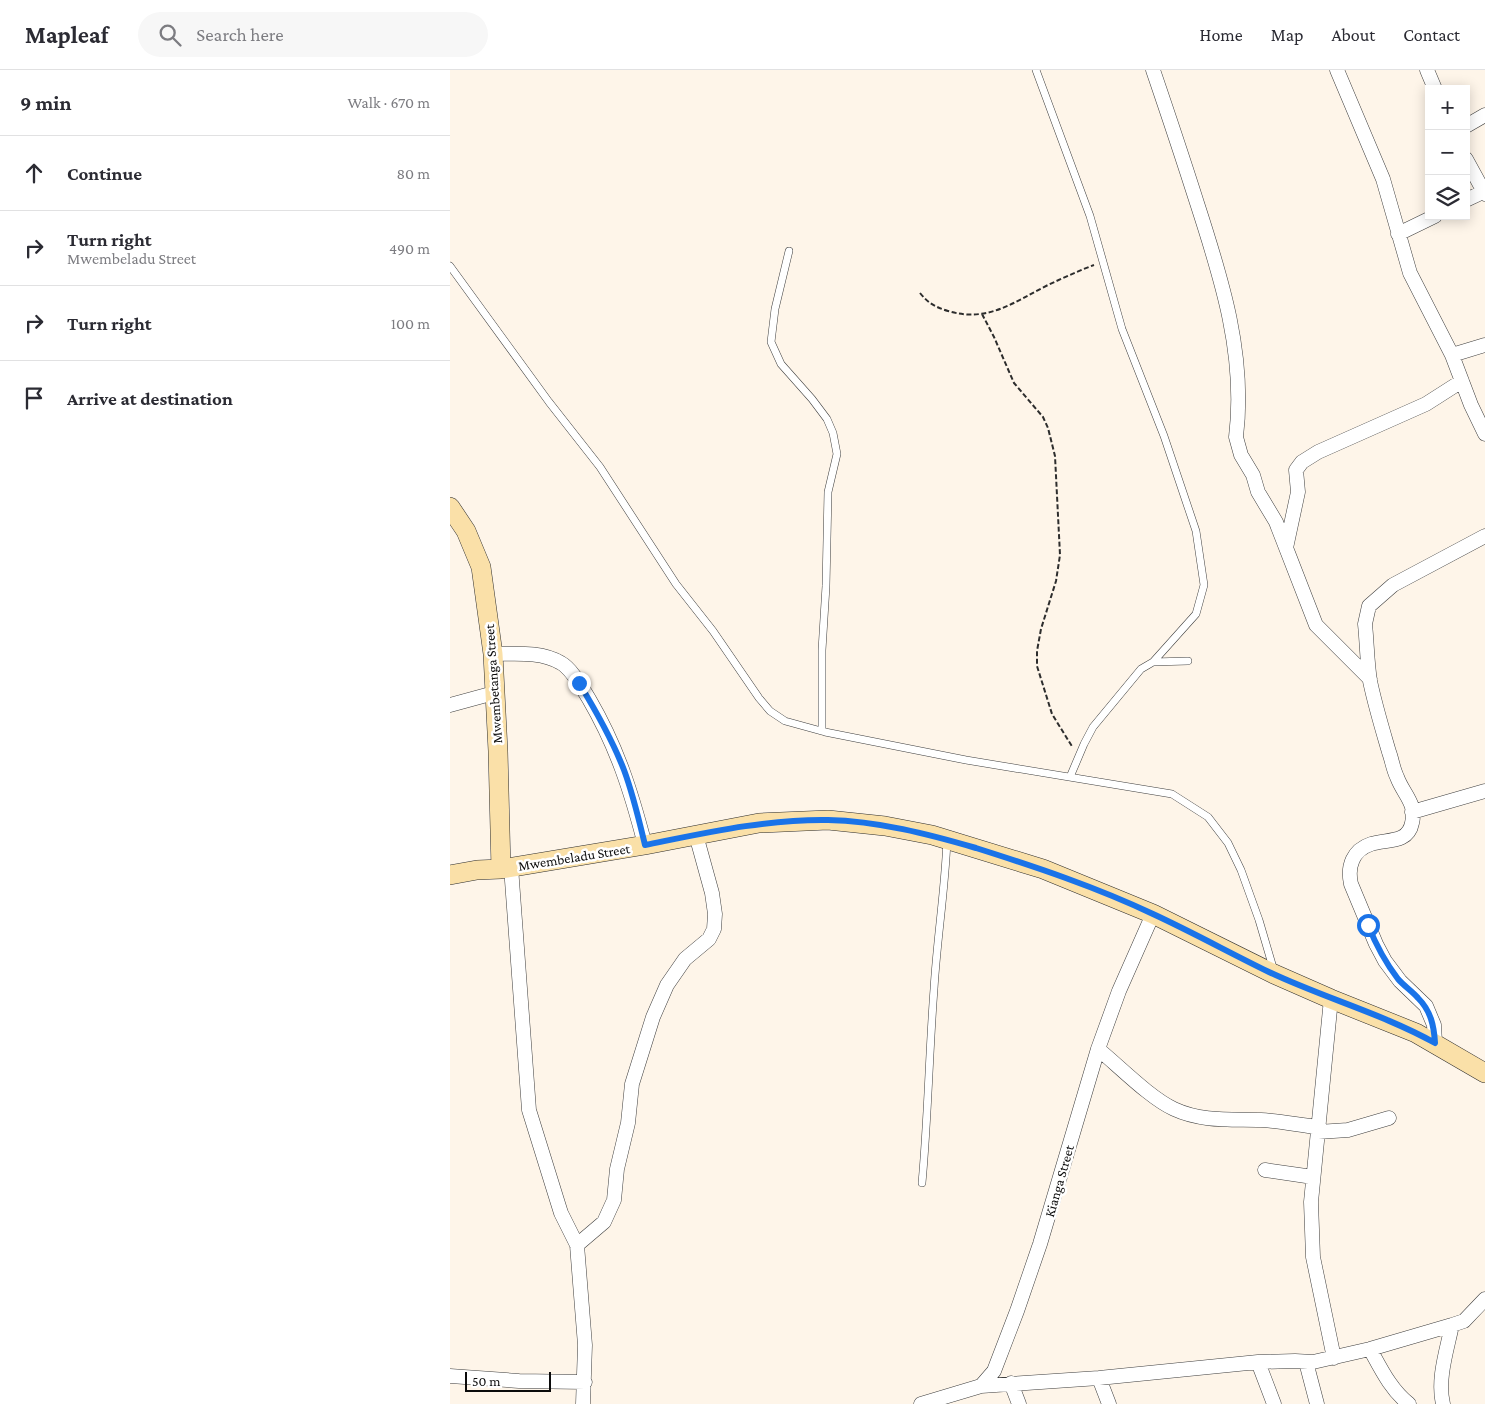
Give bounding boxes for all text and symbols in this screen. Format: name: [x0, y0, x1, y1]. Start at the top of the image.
search box: [138, 12, 488, 57]
text: Mapleaf: [25, 21, 108, 48]
icon: search: [156, 21, 184, 49]
text: Search here: [196, 24, 284, 45]
text: Home: [1200, 25, 1243, 45]
text: Map: [1271, 25, 1303, 45]
text: About: [1331, 25, 1375, 45]
text: Contact: [1403, 25, 1460, 45]
map controls: [1425, 85, 1470, 220]
button: +: [1425, 85, 1470, 130]
text: 9 min: [20, 91, 71, 115]
text: Walk · 670 m: [347, 94, 430, 111]
button: −: [1425, 130, 1470, 175]
icon: ahead: [20, 159, 48, 187]
text: Continue: [67, 163, 142, 184]
text: 80 m: [396, 165, 430, 182]
button: layers: [1425, 175, 1470, 220]
text: Turn right: [67, 229, 152, 250]
icon: right: [20, 234, 48, 262]
text: 490 m: [389, 240, 430, 257]
text: Mwembeladu Street: [67, 250, 196, 267]
icon: right: [20, 309, 48, 337]
text: Turn right: [67, 313, 152, 334]
text: 100 m: [391, 315, 430, 332]
icon: arrive: [20, 384, 48, 412]
text: Arrive at destination: [67, 388, 233, 409]
street label: Mwembetanga Street: [481, 623, 505, 744]
route end: [568, 672, 591, 695]
street label: Mwembeladu Street: [517, 840, 631, 874]
route start: [1357, 914, 1380, 937]
street label: Kianga Street: [1041, 1143, 1077, 1219]
scale bar: [465, 1369, 551, 1392]
text: 50 m: [472, 1373, 500, 1389]

